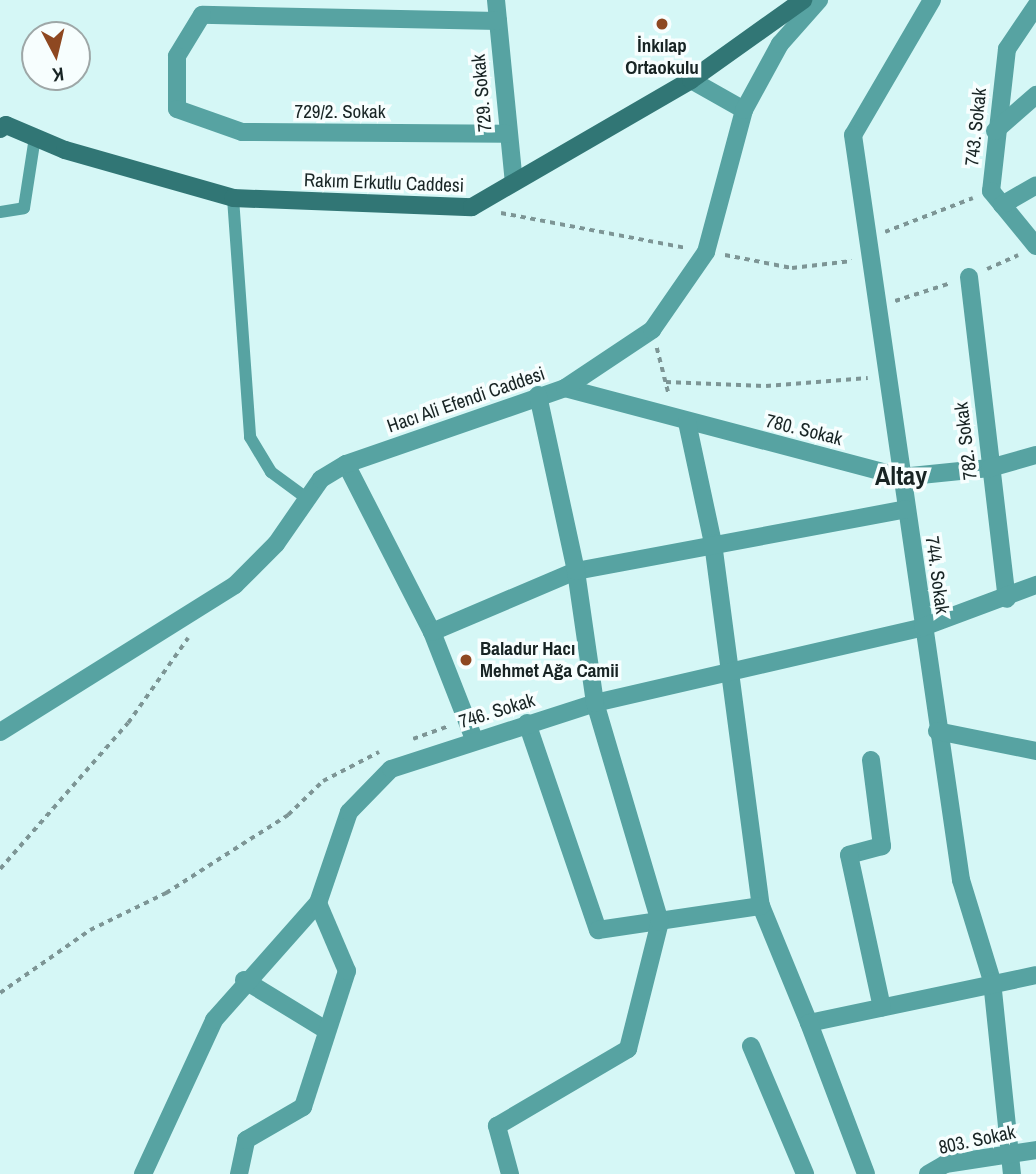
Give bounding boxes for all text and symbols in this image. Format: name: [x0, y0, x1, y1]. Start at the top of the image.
marker: İnkılap Ortaokulu: [654, 16, 670, 32]
north arrow: [21, 21, 91, 91]
place label: İnkılap Ortaokulu: [625, 35, 699, 79]
street label: 729. Sokak: [467, 53, 497, 133]
text: K: [51, 61, 65, 88]
street label: 743. Sokak: [961, 87, 991, 167]
street label: 729/2. Sokak: [295, 101, 385, 123]
street label: Rakım Erkutlu Caddesi: [304, 169, 464, 197]
street label: Hacı Ali Efendi Caddesi: [384, 362, 548, 438]
street label: 782. Sokak: [950, 401, 982, 481]
street label: 780. Sokak: [763, 410, 845, 450]
district label: Altay: [875, 460, 927, 492]
street label: 744. Sokak: [920, 535, 954, 615]
place label: Baladur Hacı Mehmet Ağa Camii: [480, 638, 619, 682]
marker: Baladur Hacı Mehmet Ağa Camii: [458, 652, 474, 668]
street label: 746. Sokak: [456, 689, 538, 733]
street label: 803. Sokak: [937, 1121, 1017, 1159]

